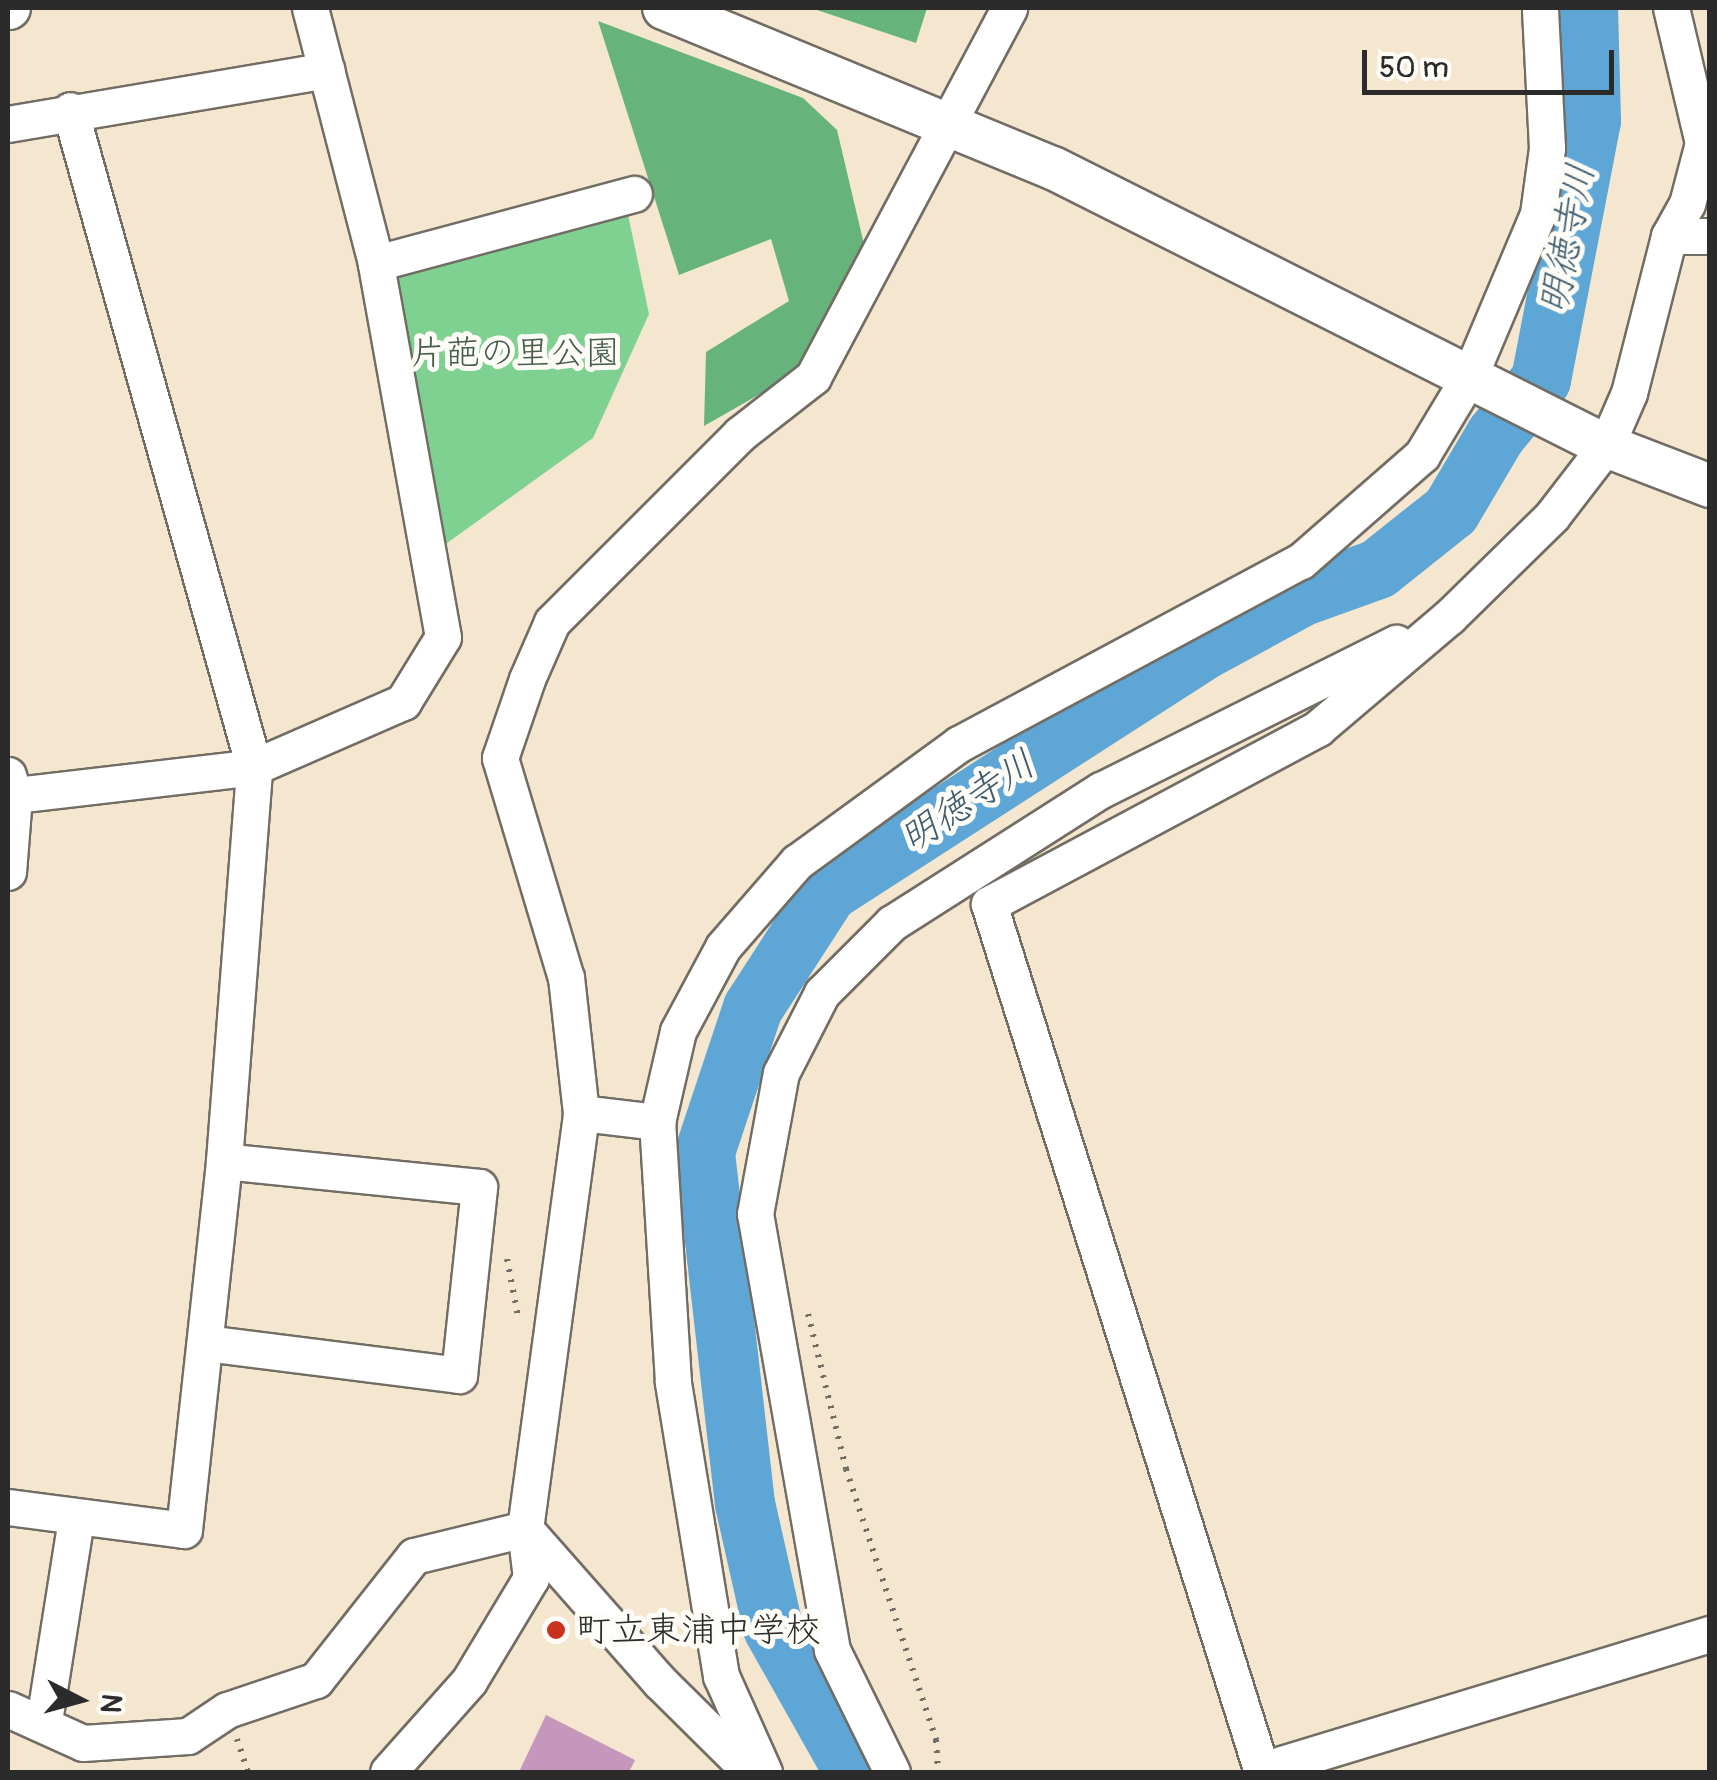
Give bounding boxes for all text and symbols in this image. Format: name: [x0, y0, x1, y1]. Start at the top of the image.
scale bar: [1367, 30, 1620, 92]
text: 50 m: [1379, 49, 1449, 86]
water label: 明徳寺川: [1531, 160, 1605, 318]
park label: 片葩の里公園: [410, 332, 620, 374]
water label: 明徳寺川: [892, 741, 1044, 863]
place label: 町立東浦中学校: [576, 1609, 821, 1651]
marker: 町立東浦中学校: [545, 1619, 567, 1641]
north arrow: [30, 1650, 130, 1750]
text: N: [92, 1692, 129, 1714]

